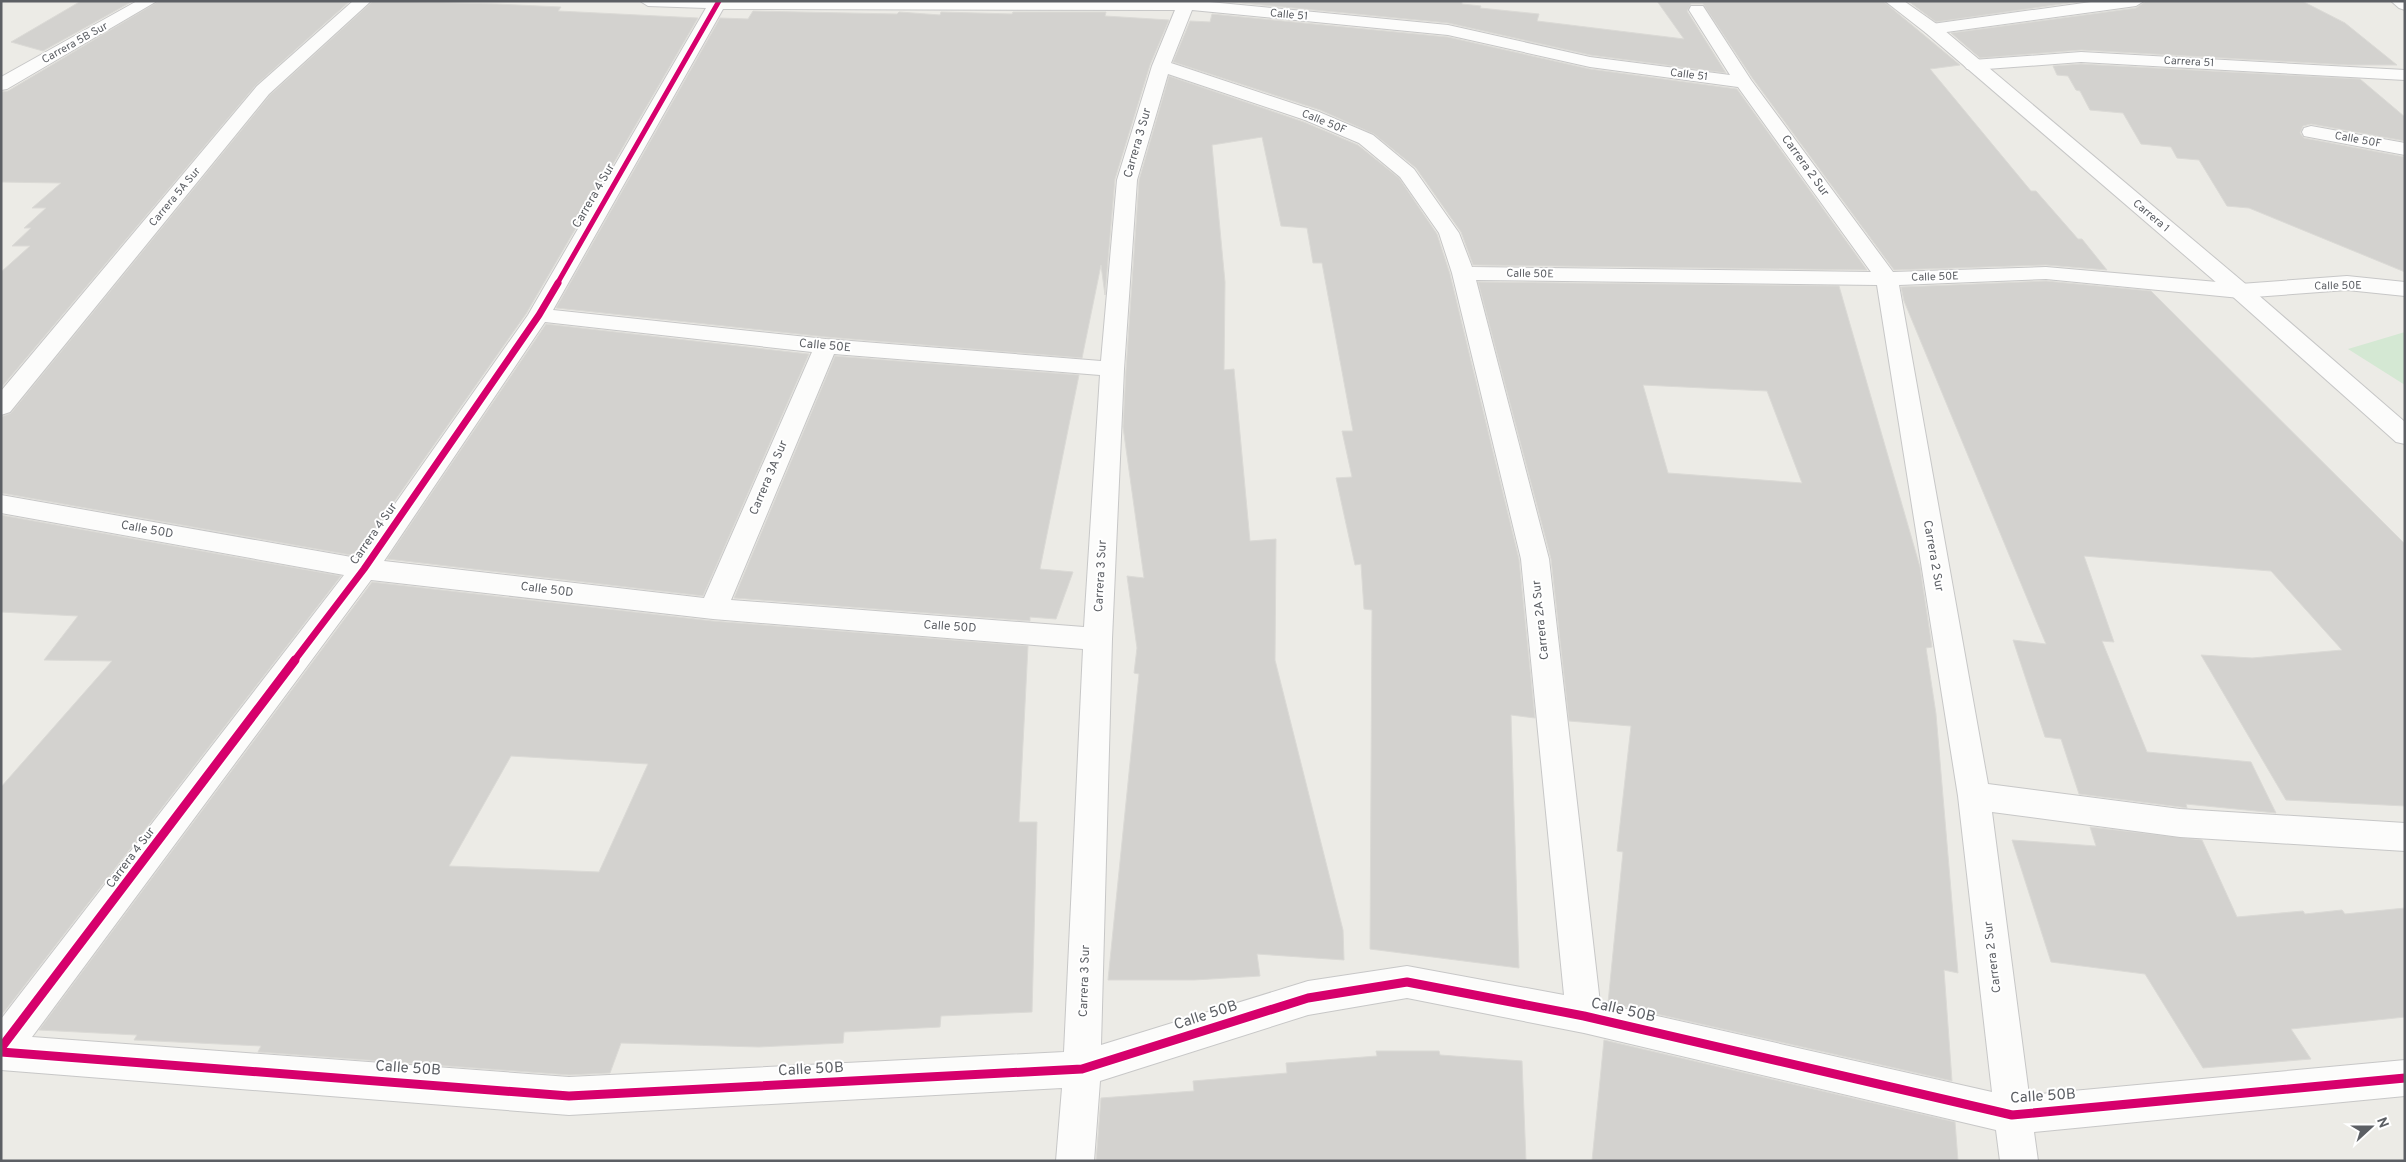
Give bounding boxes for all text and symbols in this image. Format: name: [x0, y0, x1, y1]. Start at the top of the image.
street label: Calle 51: [1269, 6, 1309, 24]
street label: Carrera 5B Sur: [39, 19, 111, 67]
street label: Carrera 51: [2163, 54, 2215, 70]
street label: Calle 51: [1669, 66, 1709, 84]
street label: Carrera 3 Sur: [1120, 106, 1156, 180]
street label: Calle 50F: [1299, 107, 1349, 137]
street label: Calle 50F: [2334, 129, 2382, 151]
street label: Carrera 2 Sur: [1777, 132, 1833, 200]
street label: Carrera 4 Sur: [569, 160, 619, 231]
street label: Carrera 5A Sur: [146, 164, 204, 230]
street label: Carrera 1: [2130, 197, 2172, 235]
street label: Calle 50E: [1506, 267, 1554, 281]
street label: Calle 50E: [1911, 269, 1959, 285]
street label: Calle 50E: [2314, 279, 2362, 293]
street label: Calle 50E: [798, 336, 852, 356]
street label: Carrera 3A Sur: [746, 438, 792, 518]
street label: Carrera 4 Sur: [347, 500, 401, 568]
street label: Calle 50D: [120, 518, 174, 542]
street label: Carrera 2 Sur: [1919, 519, 1947, 593]
street label: Carrera 3 Sur: [1091, 539, 1111, 612]
street label: Calle 50D: [520, 579, 574, 601]
street label: Carrera 2A Sur: [1529, 579, 1553, 661]
street label: Calle 50D: [923, 617, 977, 637]
street label: Carrera 4 Sur: [103, 824, 159, 892]
street label: Carrera 2 Sur: [1981, 920, 2005, 994]
street label: Carrera 3 Sur: [1076, 944, 1094, 1017]
street label: Calle 50B: [1589, 994, 1657, 1028]
street label: Calle 50B: [1172, 997, 1240, 1035]
street label: Calle 50B: [375, 1057, 441, 1081]
street label: Calle 50B: [778, 1059, 844, 1081]
street label: Calle 50B: [2010, 1085, 2076, 1109]
north arrow: [2346, 1102, 2396, 1152]
text: N: [2372, 1115, 2391, 1131]

